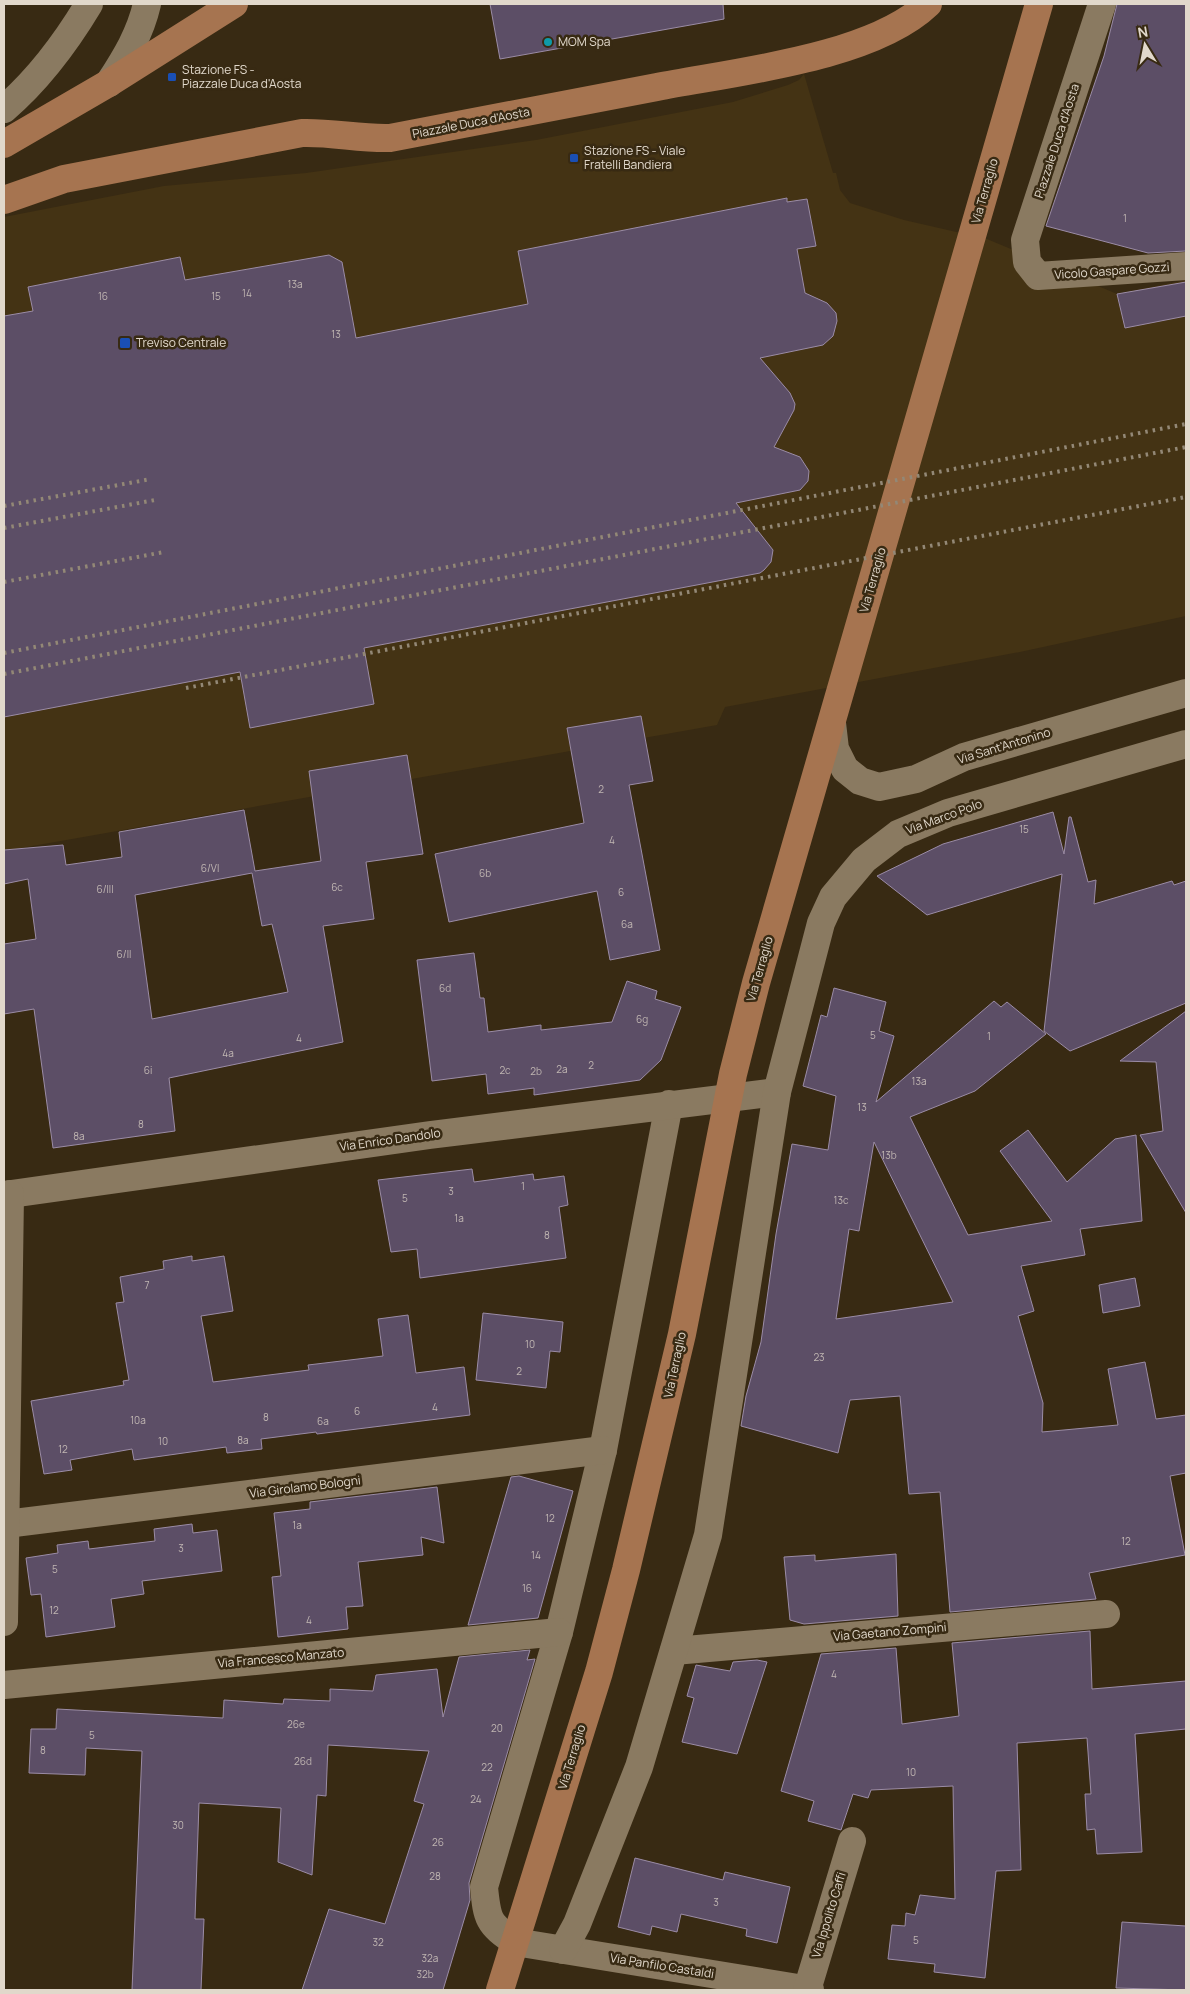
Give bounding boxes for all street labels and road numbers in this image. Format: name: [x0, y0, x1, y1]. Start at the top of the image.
street label: Piazzale Duca d'Aosta: [1030, 81, 1083, 200]
street label: Piazzale Duca d'Aosta: [411, 103, 531, 142]
street label: Via Terraglio: [967, 156, 1002, 225]
street label: Vicolo Gaspare Gozzi: [1054, 258, 1170, 283]
street label: Via Terraglio: [855, 545, 890, 614]
street label: Via Sant'Antonino: [955, 723, 1052, 768]
street label: Via Marco Polo: [903, 795, 984, 838]
street label: Via Terraglio: [742, 934, 777, 1003]
street label: Via Enrico Dandolo: [338, 1124, 442, 1155]
street label: Via Terraglio: [659, 1330, 690, 1399]
street label: Via Girolamo Bologni: [248, 1471, 362, 1502]
street label: Via Gaetano Zompini: [833, 1618, 947, 1645]
street label: Via Francesco Manzato: [217, 1644, 345, 1671]
street label: Via Terraglio: [554, 1722, 589, 1791]
street label: Via Ippolito Caffi: [807, 1870, 850, 1960]
street label: Via Panfilo Castaldi: [609, 1949, 715, 1982]

